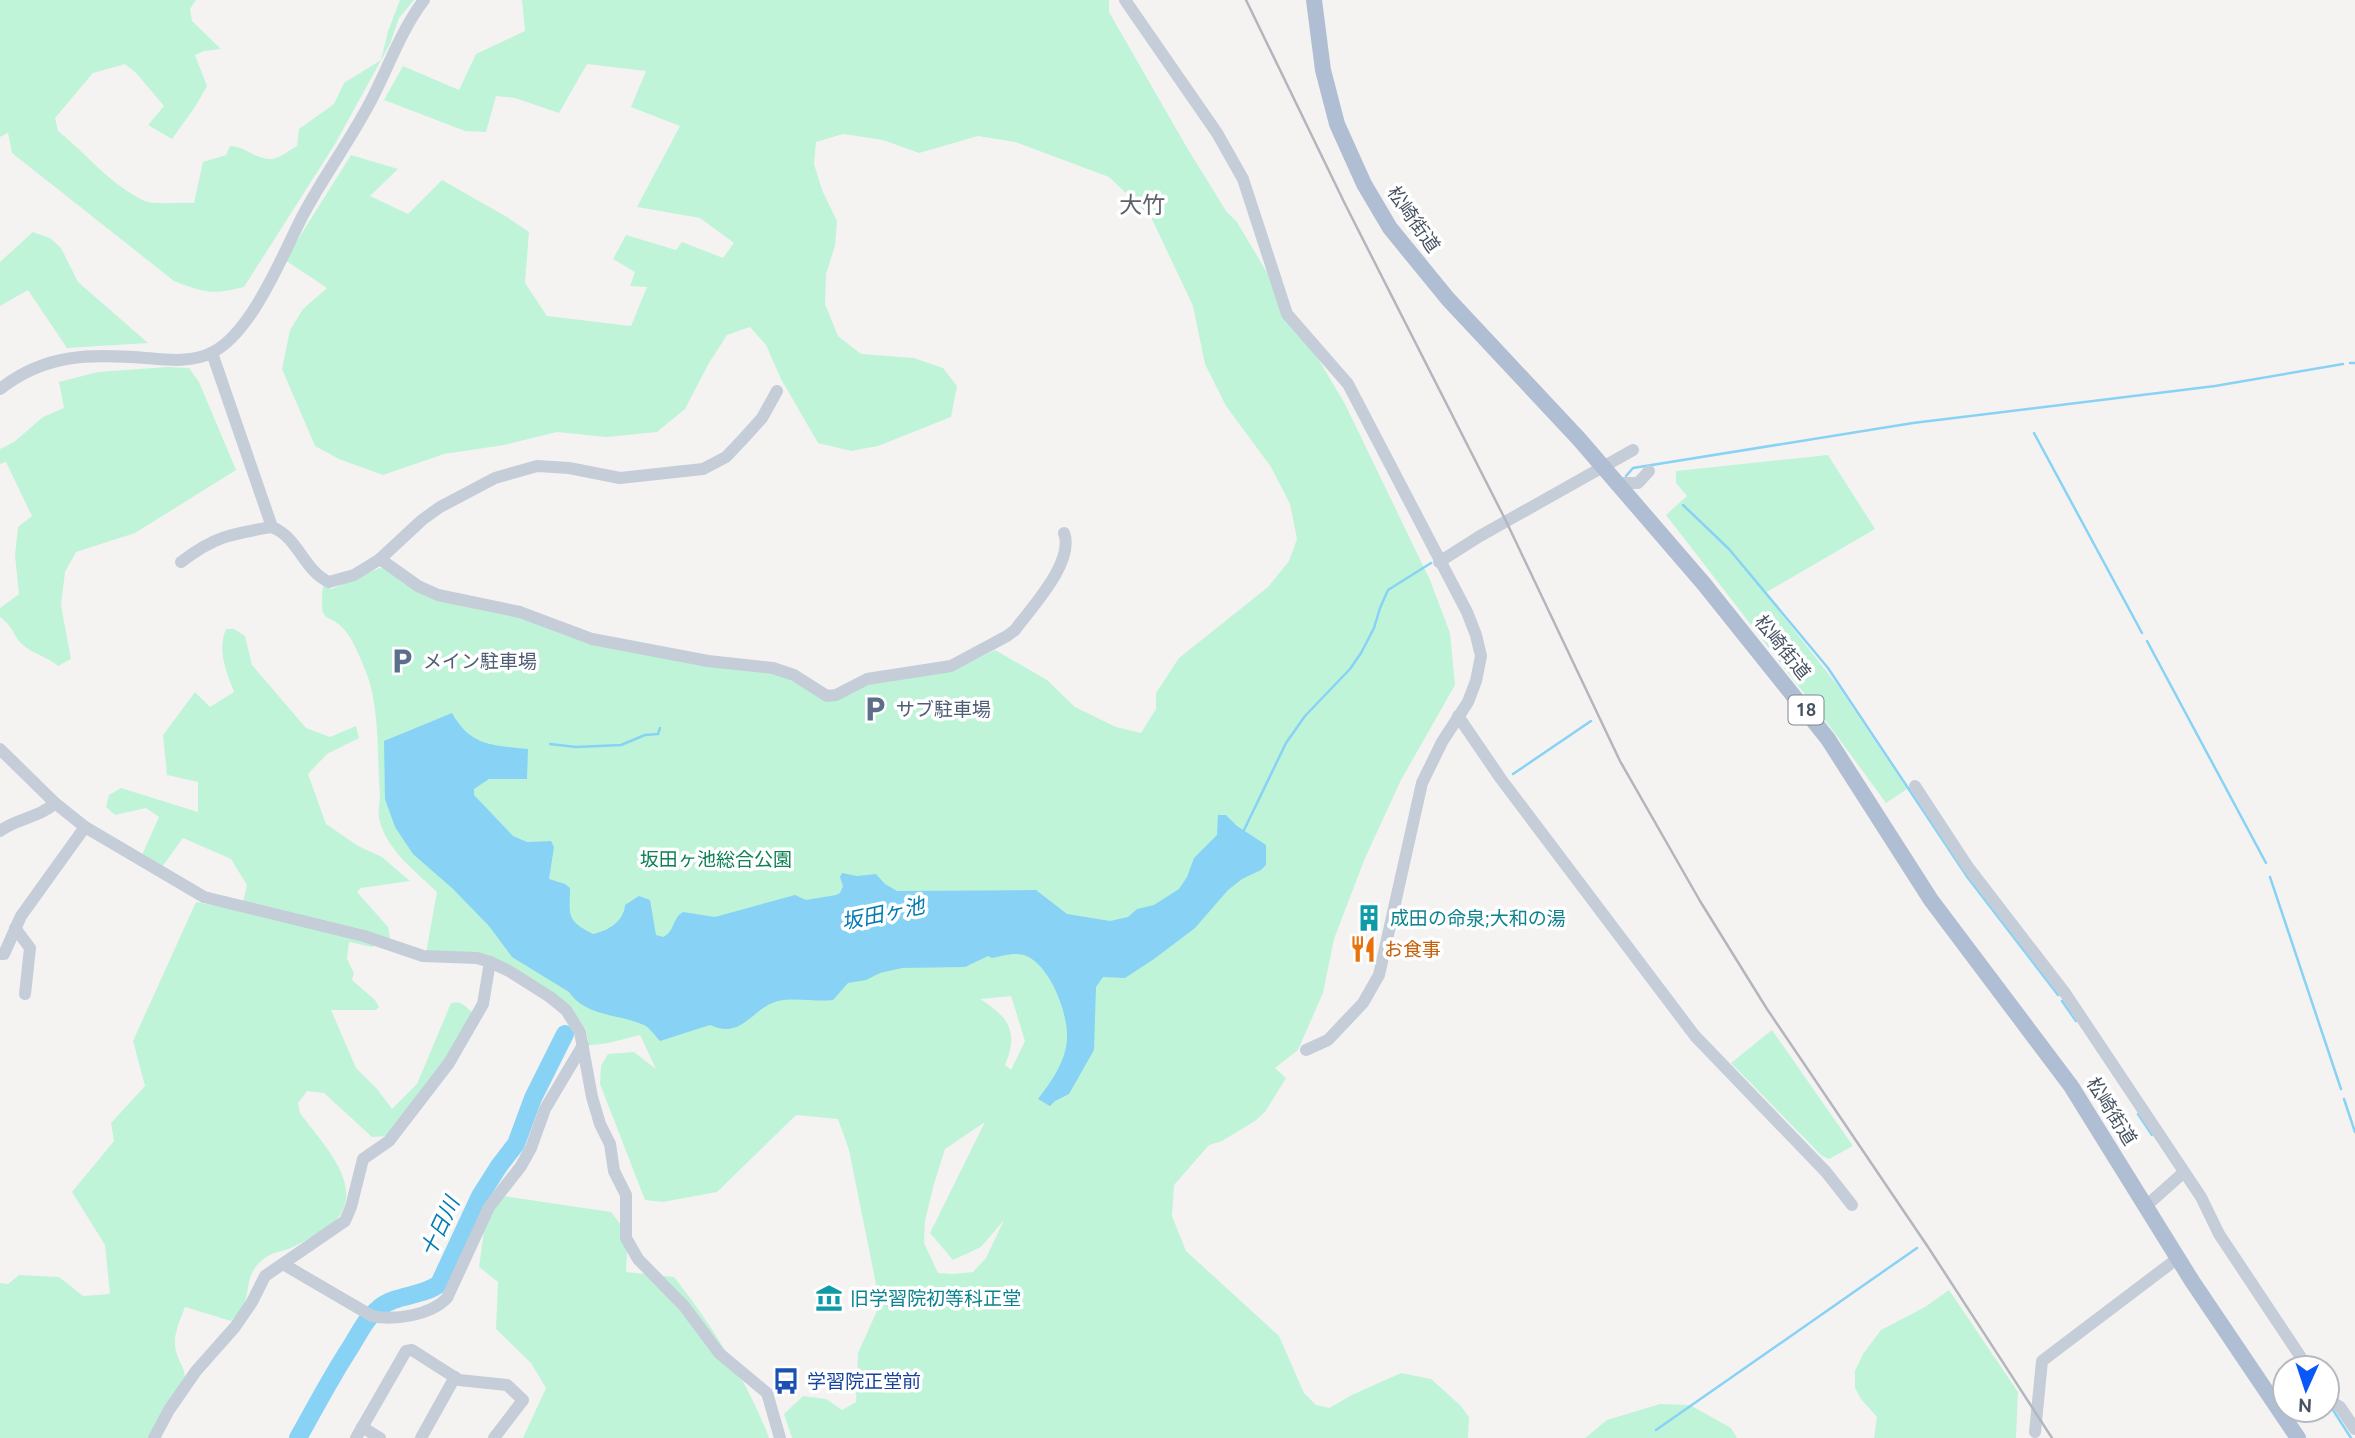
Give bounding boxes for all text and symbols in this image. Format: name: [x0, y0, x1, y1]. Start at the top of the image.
street label: 松崎街道: [1383, 182, 1445, 256]
district label: 大竹: [1119, 192, 1165, 217]
street label: 松崎街道: [1751, 611, 1815, 683]
parking icon: メイン駐車場: [387, 646, 417, 676]
place label: メイン駐車場: [423, 650, 537, 672]
parking icon: サブ駐車場: [860, 694, 890, 724]
road number: 18: [1788, 696, 1824, 724]
place label: サブ駐車場: [896, 698, 991, 720]
park label: 坂田ヶ池総合公園: [640, 848, 792, 870]
water label: 坂田ヶ池: [839, 892, 928, 933]
building icon: 成田の命泉;大和の湯: [1354, 903, 1384, 933]
place label: 成田の命泉;大和の湯: [1390, 907, 1566, 929]
restaurant icon: お食事: [1348, 934, 1378, 964]
place label: お食事: [1384, 938, 1441, 960]
street label: 松崎街道: [2083, 1073, 2141, 1149]
water label: 十日川: [415, 1191, 464, 1260]
museum icon: 旧学習院初等科正堂: [814, 1283, 844, 1313]
place label: 旧学習院初等科正堂: [850, 1287, 1021, 1309]
north arrow: [2271, 1354, 2341, 1424]
bus stop icon: 学習院正堂前: [771, 1366, 801, 1396]
place label: 学習院正堂前: [807, 1370, 921, 1392]
text: N: [2297, 1395, 2313, 1417]

